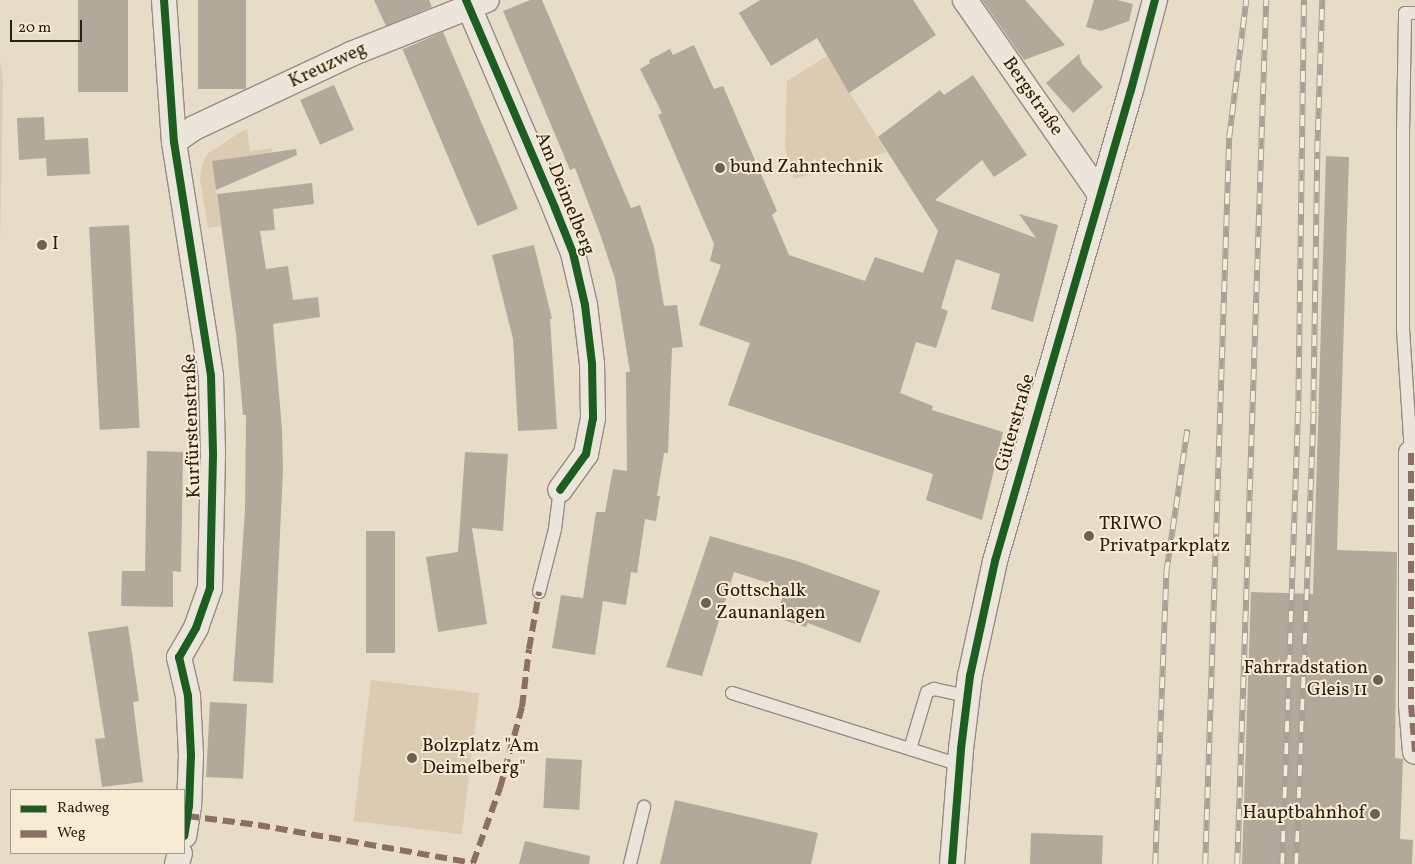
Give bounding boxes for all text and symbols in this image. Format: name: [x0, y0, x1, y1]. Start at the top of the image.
scale bar: [12, 10, 85, 42]
text: 20 m: [18, 18, 51, 39]
street label: Kreuzweg: [285, 38, 371, 94]
street label: Bergstraße: [997, 53, 1067, 141]
street label: Am Deimelberg: [529, 129, 599, 259]
place label: bund Zahntechnik: [730, 157, 883, 179]
marker: bund Zahntechnik: [714, 162, 726, 174]
place label: I: [52, 234, 59, 256]
marker: I: [36, 239, 48, 251]
street label: Kurfürstenstraße: [179, 353, 207, 499]
street label: Güterstraße: [991, 371, 1041, 475]
place label: TRIWO Privatparkplatz: [1099, 514, 1230, 558]
marker: TRIWO Privatparkplatz: [1083, 530, 1095, 542]
place label: Gottschalk Zaunanlagen: [716, 581, 826, 625]
marker: Gottschalk Zaunanlagen: [700, 597, 712, 609]
place label: Fahrradstation Gleis 11: [1244, 658, 1368, 702]
marker: Fahrradstation Gleis 11: [1372, 674, 1384, 686]
place label: Bolzplatz "Am Deimelberg": [422, 736, 539, 780]
marker: Bolzplatz "Am Deimelberg": [406, 752, 418, 764]
legend: [10, 789, 185, 854]
text: Radweg: [57, 798, 109, 819]
place label: Hauptbahnhof: [1243, 803, 1365, 825]
marker: Hauptbahnhof: [1369, 808, 1381, 820]
text: Weg: [57, 823, 86, 844]

